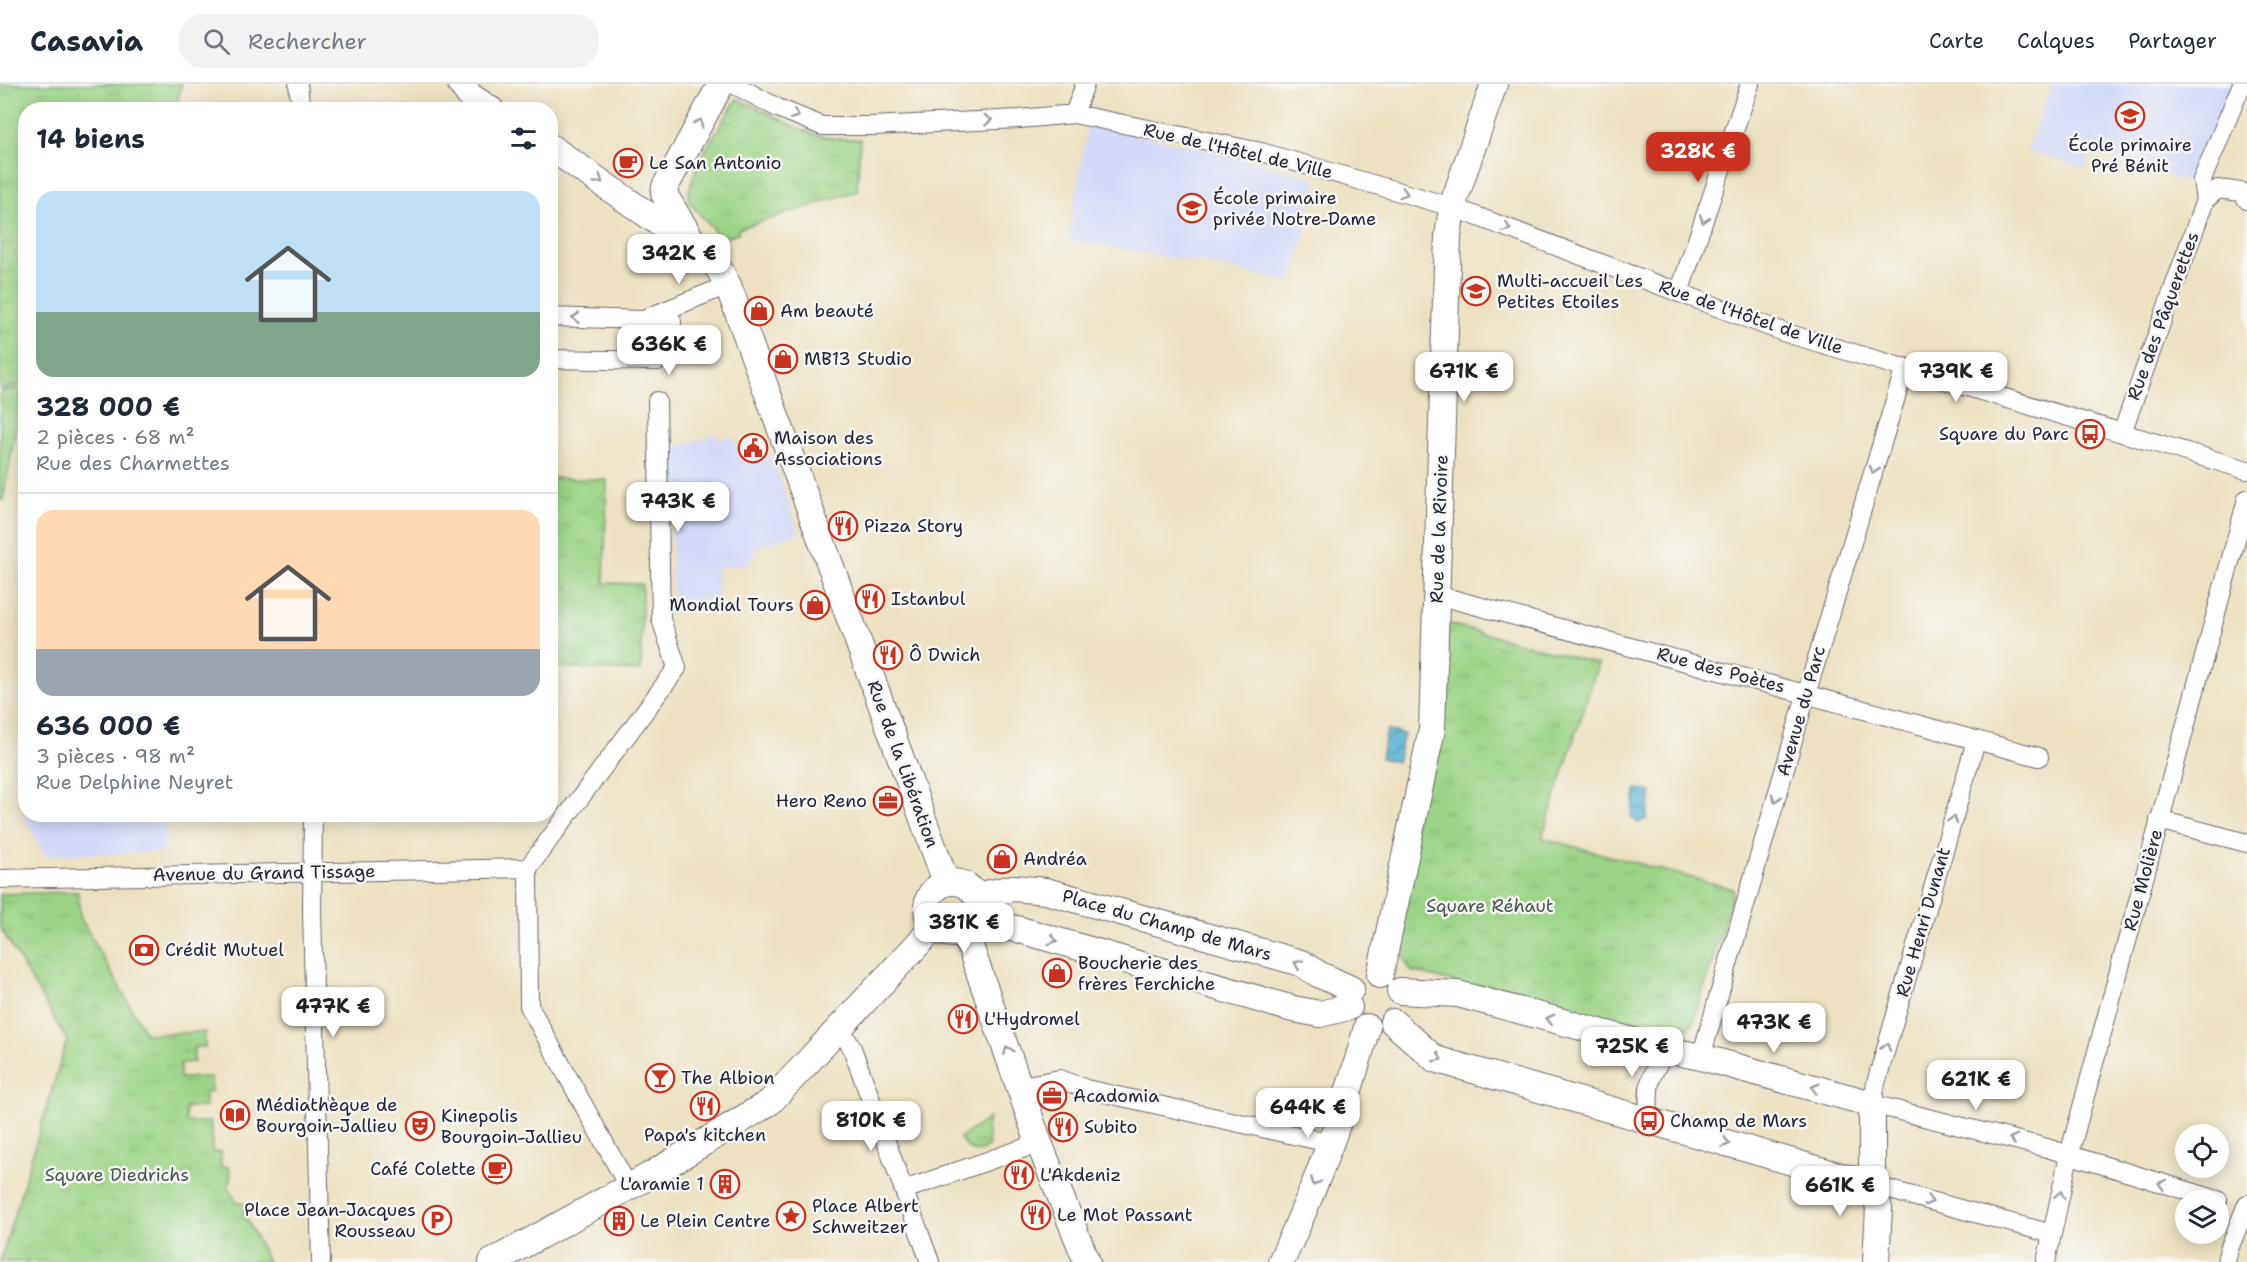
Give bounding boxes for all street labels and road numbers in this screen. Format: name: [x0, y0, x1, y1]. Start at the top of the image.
street label: Rue de l'Hôtel de Ville: [1141, 118, 1335, 184]
street label: Rue des Pâquerettes: [2121, 228, 2205, 404]
street label: Rue de l'Hôtel de Ville: [1656, 274, 1846, 360]
street label: Rue de la Rivoire: [1424, 454, 1454, 604]
street label: Rue des Poètes: [1654, 641, 1788, 699]
street label: Avenue du Parc: [1771, 643, 1831, 779]
street label: Rue de la Libération: [862, 677, 944, 851]
street label: Rue Molière: [2118, 827, 2168, 933]
street label: Rue Henri Dunant: [1890, 844, 1956, 1000]
street label: Avenue du Grand Tissage: [152, 859, 376, 887]
street label: Place du Champ de Mars: [1059, 884, 1275, 966]

